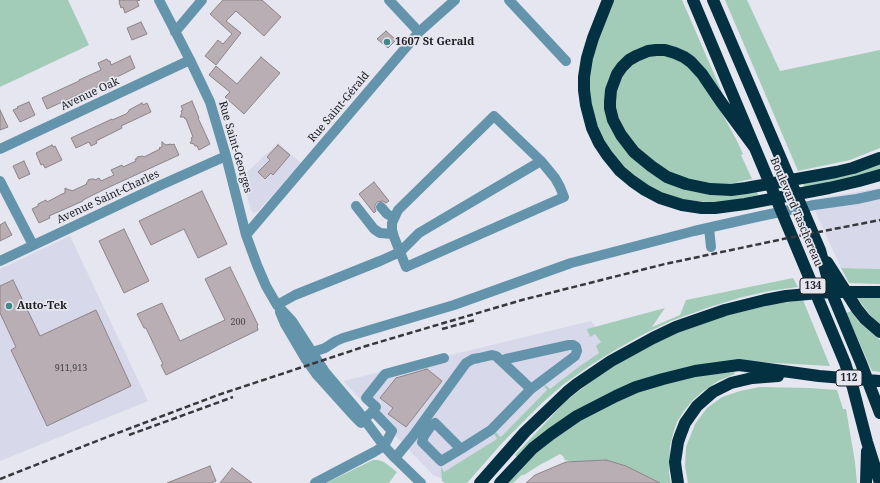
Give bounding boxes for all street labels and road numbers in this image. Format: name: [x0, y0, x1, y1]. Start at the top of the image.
street label: Rue Saint-Gérald: [306, 69, 372, 145]
street label: Avenue Oak: [59, 75, 121, 113]
street label: Rue Saint-Georges: [216, 99, 254, 195]
street label: Boulevard Taschereau: [767, 155, 825, 269]
street label: Avenue Saint-Charles: [55, 167, 161, 227]
road number: 134: [800, 278, 826, 294]
road number: 112: [836, 370, 862, 386]

